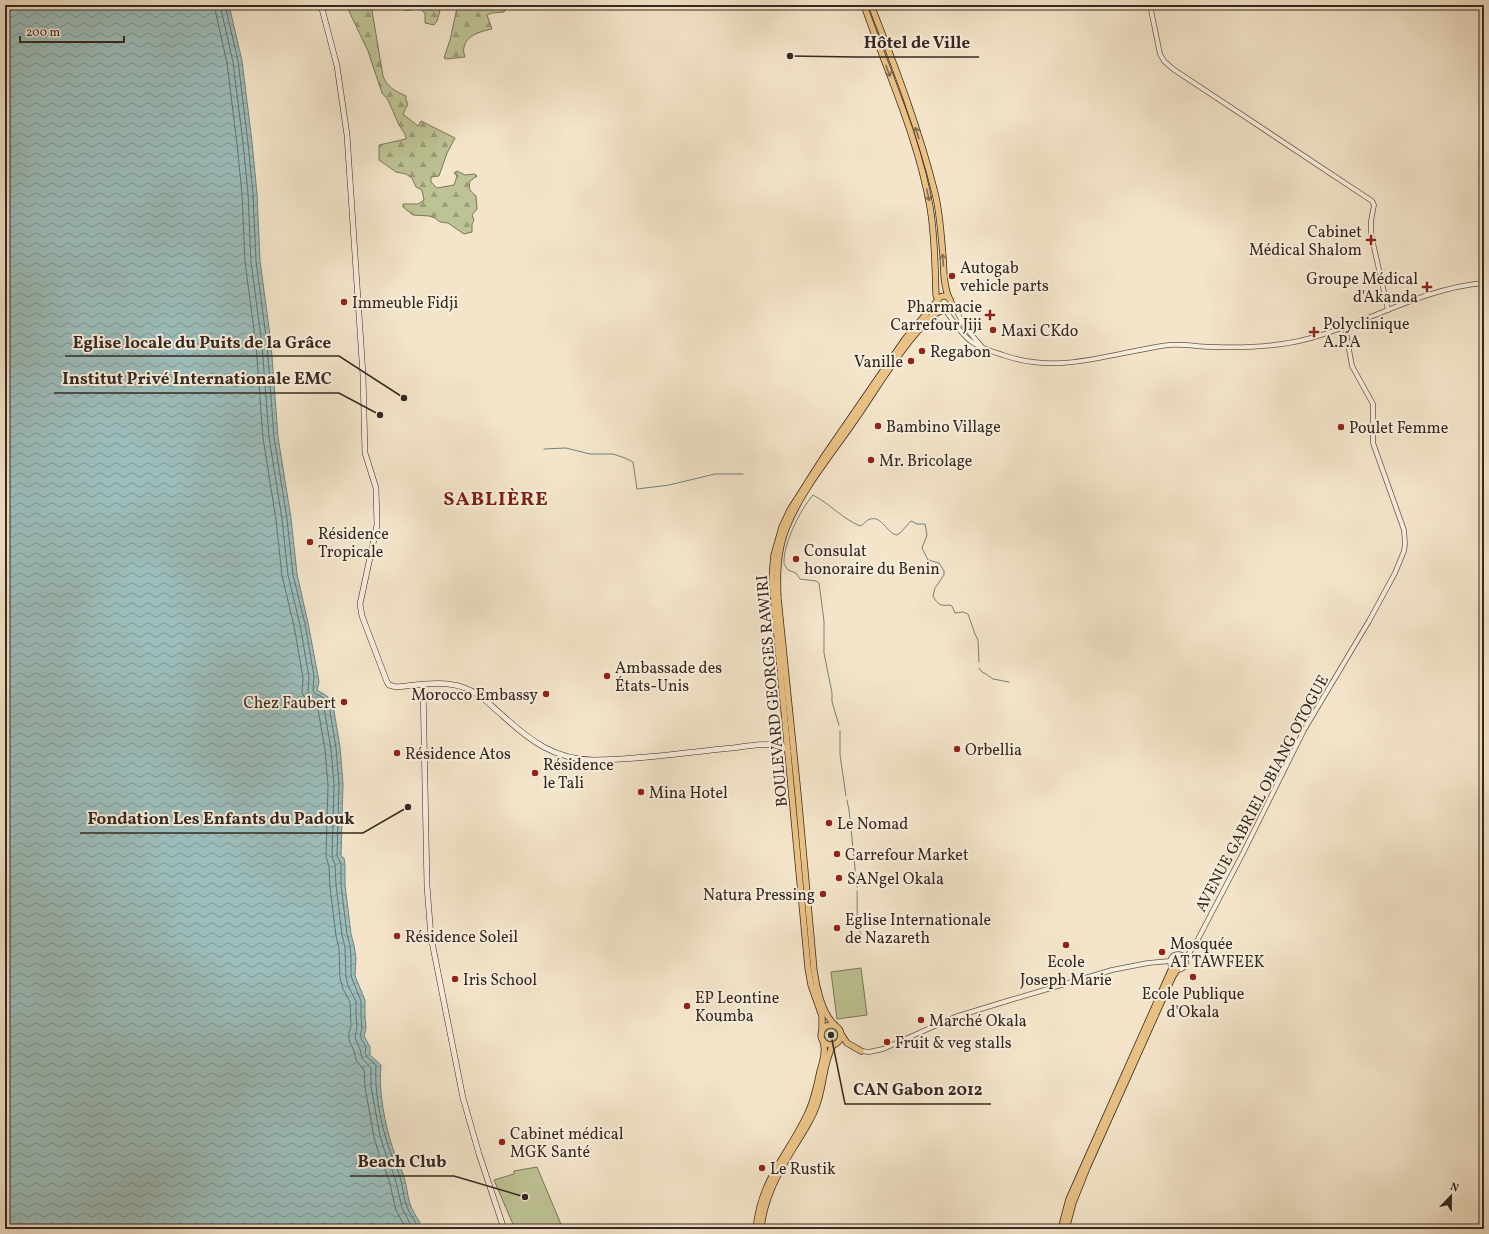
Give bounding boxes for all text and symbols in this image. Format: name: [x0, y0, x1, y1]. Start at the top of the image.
scale bar: [20, 18, 124, 44]
text: 200 m: [26, 25, 60, 41]
callout: Hôtel de Ville: [856, 28, 979, 57]
text: Hôtel de Ville: [864, 32, 971, 55]
one-way arrow: [885, 65, 893, 77]
one-way arrow: [913, 126, 920, 139]
one-way arrow: [924, 188, 932, 201]
place label: Cabinet Médical Shalom: [1249, 222, 1362, 262]
marker: Cabinet Médical Shalom: [1365, 234, 1377, 246]
one-way arrow: [939, 254, 946, 267]
place label: Autogab vehicle parts: [960, 258, 1049, 298]
place label: Groupe Médical d'Akanda: [1306, 269, 1418, 309]
marker: Autogab vehicle parts: [947, 271, 957, 281]
marker: Groupe Médical d'Akanda: [1421, 281, 1433, 293]
place label: Immeuble Fidji: [352, 293, 459, 315]
marker: Immeuble Fidji: [339, 297, 349, 307]
place label: Pharmacie Carrefour Jiji: [890, 297, 982, 337]
marker: Pharmacie Carrefour Jiji: [985, 310, 995, 320]
place label: Polyclinique A.P.A: [1323, 314, 1410, 354]
place label: Maxi CKdo: [1001, 321, 1078, 343]
marker: Maxi CKdo: [988, 325, 998, 335]
marker: Polyclinique A.P.A: [1308, 326, 1320, 338]
callout: Eglise locale du Puits de la Grâce: [65, 327, 339, 356]
text: Eglise locale du Puits de la Grâce: [73, 332, 331, 355]
place label: Regabon: [930, 342, 991, 364]
marker: Regabon: [917, 346, 927, 356]
place label: Vanille: [854, 352, 903, 374]
marker: Vanille: [906, 356, 916, 366]
callout: Institut Privé Internationale EMC: [54, 364, 339, 393]
text: Institut Privé Internationale EMC: [62, 368, 332, 391]
place label: Bambino Village: [886, 417, 1001, 439]
place label: Poulet Femme: [1349, 418, 1448, 440]
marker: Bambino Village: [873, 421, 883, 431]
marker: Poulet Femme: [1336, 422, 1346, 432]
place label: Mr. Bricolage: [879, 451, 972, 473]
marker: Mr. Bricolage: [866, 455, 876, 465]
district label: SABLIÈRE: [443, 486, 549, 514]
place label: Résidence Tropicale: [318, 524, 389, 564]
marker: Résidence Tropicale: [305, 537, 315, 547]
place label: Consulat honoraire du Benin: [804, 541, 940, 581]
marker: Consulat honoraire du Benin: [791, 554, 801, 564]
street label: BOULEVARD GEORGES RAWIRI: [752, 574, 794, 808]
place label: Ambassade des États-Unis: [615, 658, 722, 698]
marker: Ambassade des États-Unis: [602, 671, 612, 681]
street label: AVENUE GABRIEL OBIANG OTOGUE: [1191, 671, 1335, 916]
place label: Morocco Embassy: [411, 685, 538, 707]
marker: Morocco Embassy: [541, 689, 551, 699]
place label: Chez Faubert: [243, 693, 336, 715]
marker: Chez Faubert: [339, 697, 349, 707]
place label: Orbellia: [965, 740, 1022, 762]
place label: Résidence Atos: [405, 744, 511, 766]
marker: Orbellia: [952, 744, 962, 754]
marker: Résidence Atos: [392, 748, 402, 758]
place label: Résidence le Tali: [543, 755, 614, 795]
marker: Résidence le Tali: [530, 768, 540, 778]
place label: Mina Hotel: [649, 783, 728, 805]
marker: Mina Hotel: [636, 787, 646, 797]
callout: Fondation Les Enfants du Padouk: [80, 804, 363, 833]
text: Fondation Les Enfants du Padouk: [87, 808, 355, 831]
place label: Le Nomad: [837, 814, 908, 836]
marker: Le Nomad: [824, 818, 834, 828]
place label: Carrefour Market: [845, 845, 969, 867]
marker: Carrefour Market: [832, 849, 842, 859]
place label: SANgel Okala: [847, 869, 944, 891]
marker: SANgel Okala: [834, 873, 844, 883]
place label: Natura Pressing: [703, 885, 815, 907]
marker: Natura Pressing: [818, 889, 828, 899]
place label: Eglise Internationale de Nazareth: [845, 910, 991, 950]
marker: Eglise Internationale de Nazareth: [832, 923, 842, 933]
place label: Résidence Soleil: [405, 927, 518, 949]
marker: Résidence Soleil: [392, 931, 402, 941]
place label: Mosquée AT TAWFEEK: [1170, 934, 1265, 974]
marker: Ecole Joseph Marie: [1061, 940, 1071, 950]
marker: Mosquée AT TAWFEEK: [1157, 947, 1167, 957]
place label: Ecole Joseph Marie: [1020, 952, 1112, 992]
place label: Iris School: [463, 970, 537, 992]
marker: Ecole Publique d'Okala: [1188, 972, 1198, 982]
marker: Iris School: [450, 974, 460, 984]
place label: Ecole Publique d'Okala: [1142, 984, 1244, 1024]
place label: EP Leontine Koumba: [695, 988, 779, 1028]
marker: EP Leontine Koumba: [682, 1001, 692, 1011]
place label: Marché Okala: [929, 1011, 1027, 1033]
marker: Marché Okala: [916, 1015, 926, 1025]
place label: Fruit & veg stalls: [895, 1033, 1012, 1055]
marker: Fruit & veg stalls: [882, 1037, 892, 1047]
callout: CAN Gabon 2012: [845, 1075, 991, 1104]
text: CAN Gabon 2012: [853, 1079, 983, 1102]
place label: Cabinet médical MGK Santé: [510, 1124, 624, 1164]
marker: Cabinet médical MGK Santé: [497, 1137, 507, 1147]
callout: Beach Club: [350, 1147, 454, 1176]
text: Beach Club: [358, 1151, 446, 1174]
place label: Le Rustik: [770, 1159, 836, 1181]
marker: Le Rustik: [757, 1163, 767, 1173]
north arrow: [1431, 1176, 1471, 1216]
text: N: [1448, 1180, 1461, 1197]

